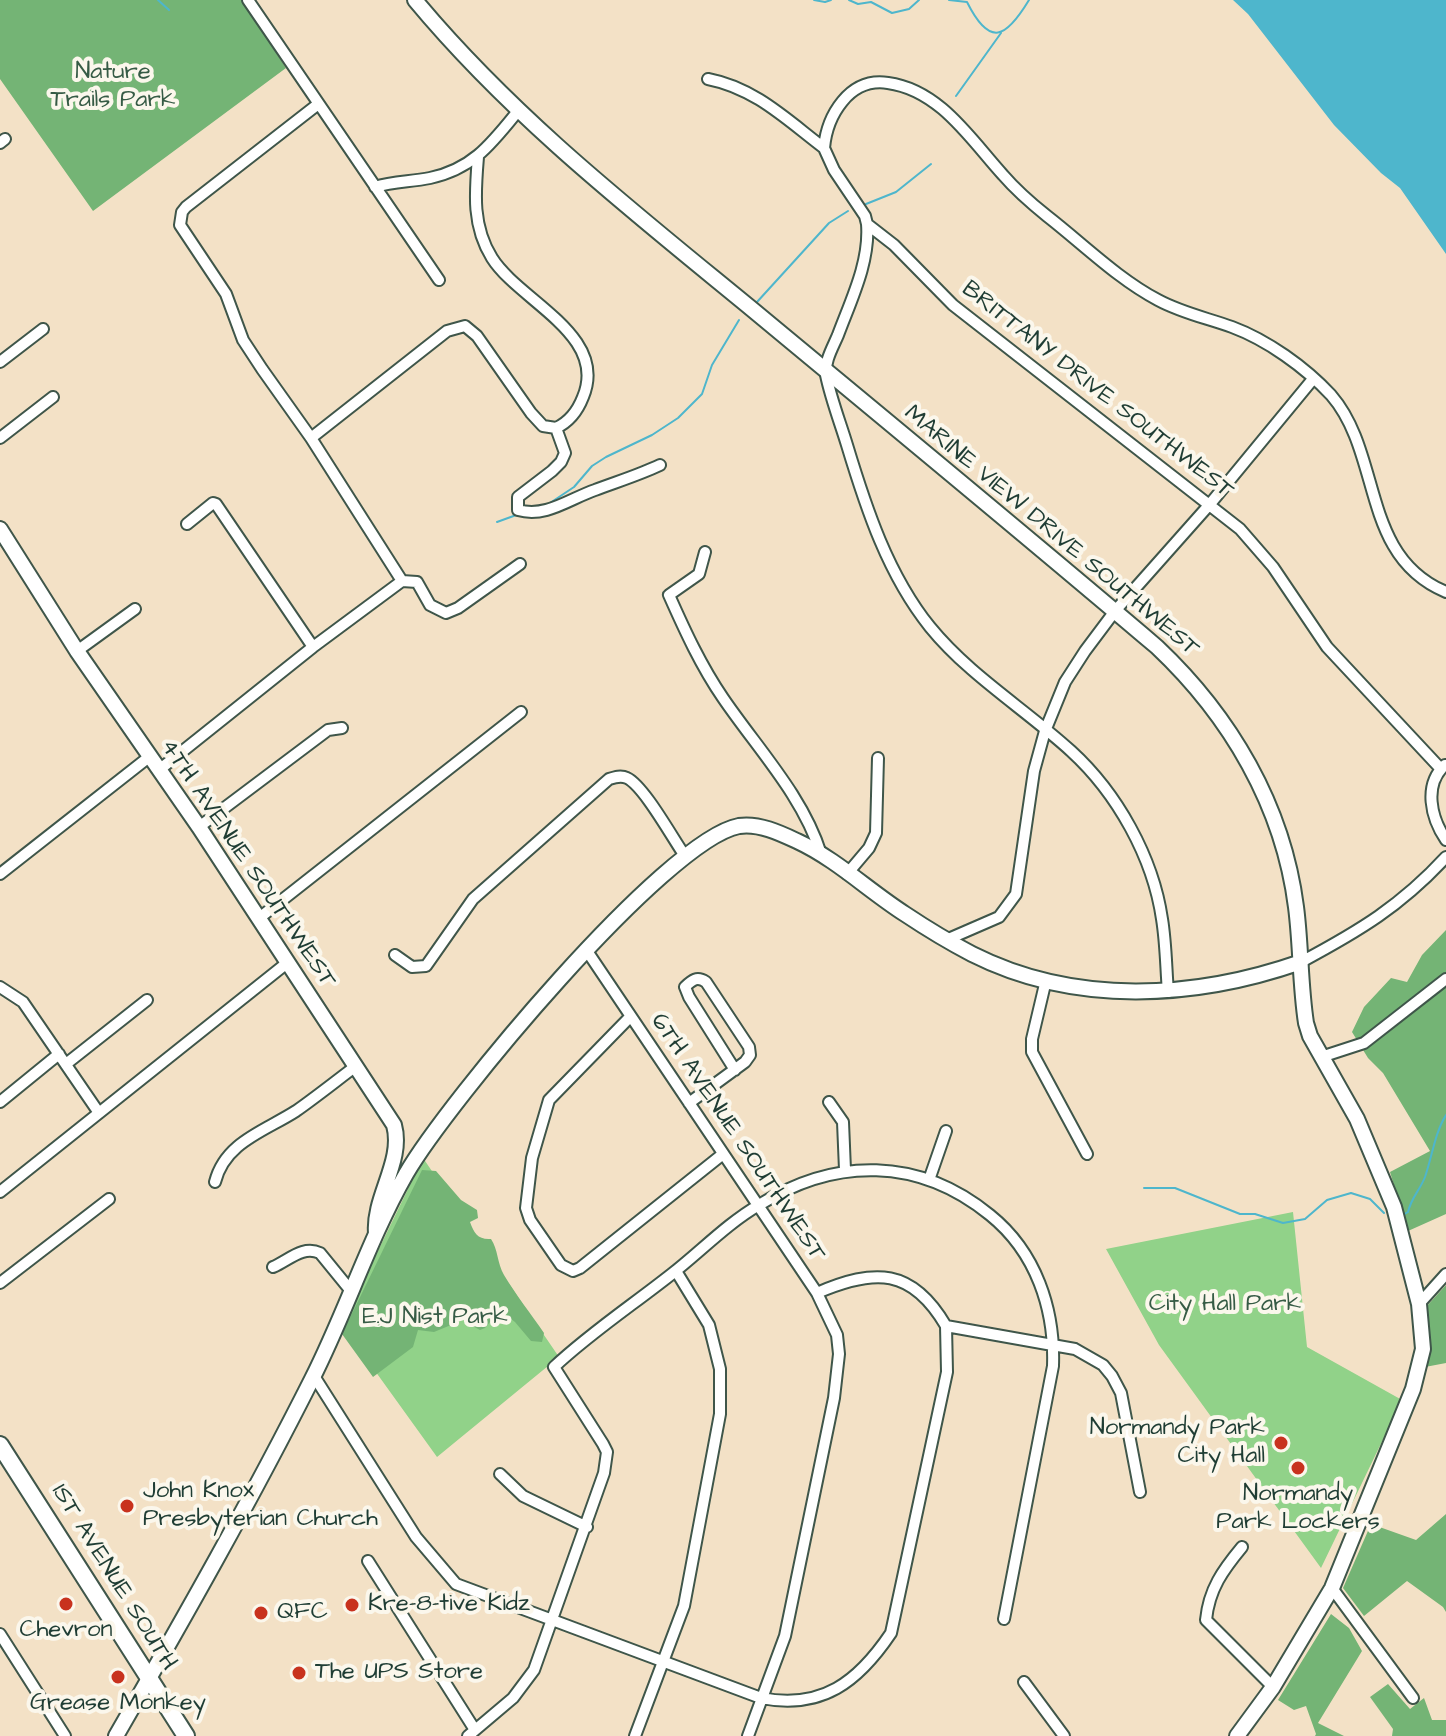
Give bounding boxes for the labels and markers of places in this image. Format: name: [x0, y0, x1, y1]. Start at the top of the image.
place label: Normandy Park City Hall: [1090, 1415, 1265, 1471]
marker: Normandy Park City Hall: [1272, 1434, 1290, 1452]
marker: Normandy Park Lockers: [1289, 1459, 1307, 1477]
place label: John Knox Presbyterian Church: [143, 1478, 378, 1534]
place label: Normandy Park Lockers: [1216, 1481, 1380, 1537]
marker: John Knox Presbyterian Church: [118, 1497, 136, 1515]
place label: Kre-8-tive Kidz: [368, 1591, 530, 1619]
marker: Chevron: [57, 1595, 75, 1613]
marker: Kre-8-tive Kidz: [343, 1596, 361, 1614]
place label: QFC: [277, 1599, 328, 1627]
marker: QFC: [252, 1604, 270, 1622]
place label: Chevron: [19, 1617, 113, 1645]
place label: The UPS Store: [315, 1659, 483, 1687]
marker: The UPS Store: [290, 1664, 308, 1682]
marker: Grease Monkey: [109, 1668, 127, 1686]
place label: Grease Monkey: [30, 1690, 206, 1718]

